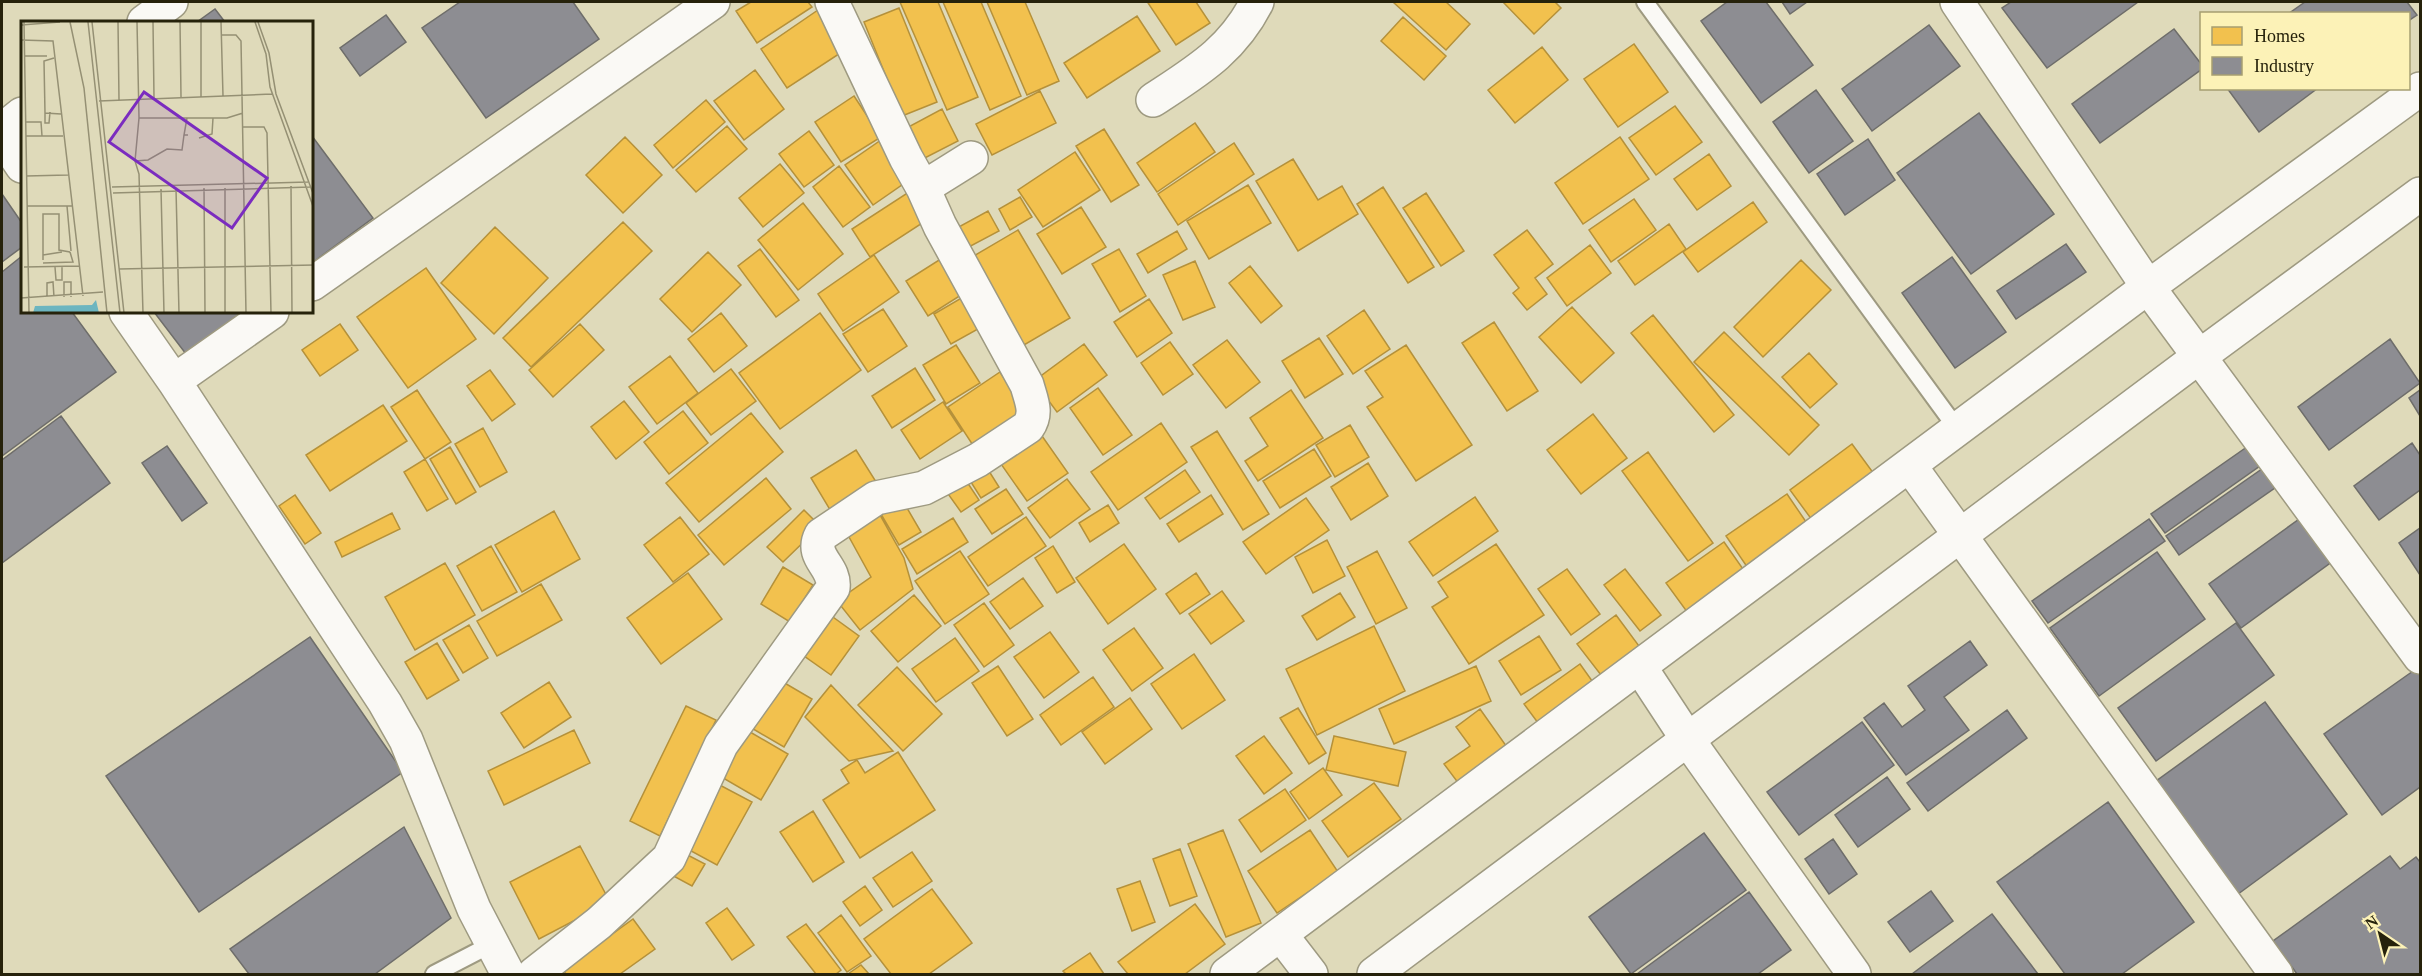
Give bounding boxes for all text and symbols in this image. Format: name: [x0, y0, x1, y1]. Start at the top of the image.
legend: [2200, 12, 2410, 90]
inset map: [21, 21, 314, 314]
text: Homes: [2254, 26, 2305, 46]
text: Industry: [2254, 56, 2314, 76]
north arrow: [2350, 904, 2410, 964]
text: N: [2362, 912, 2382, 932]

